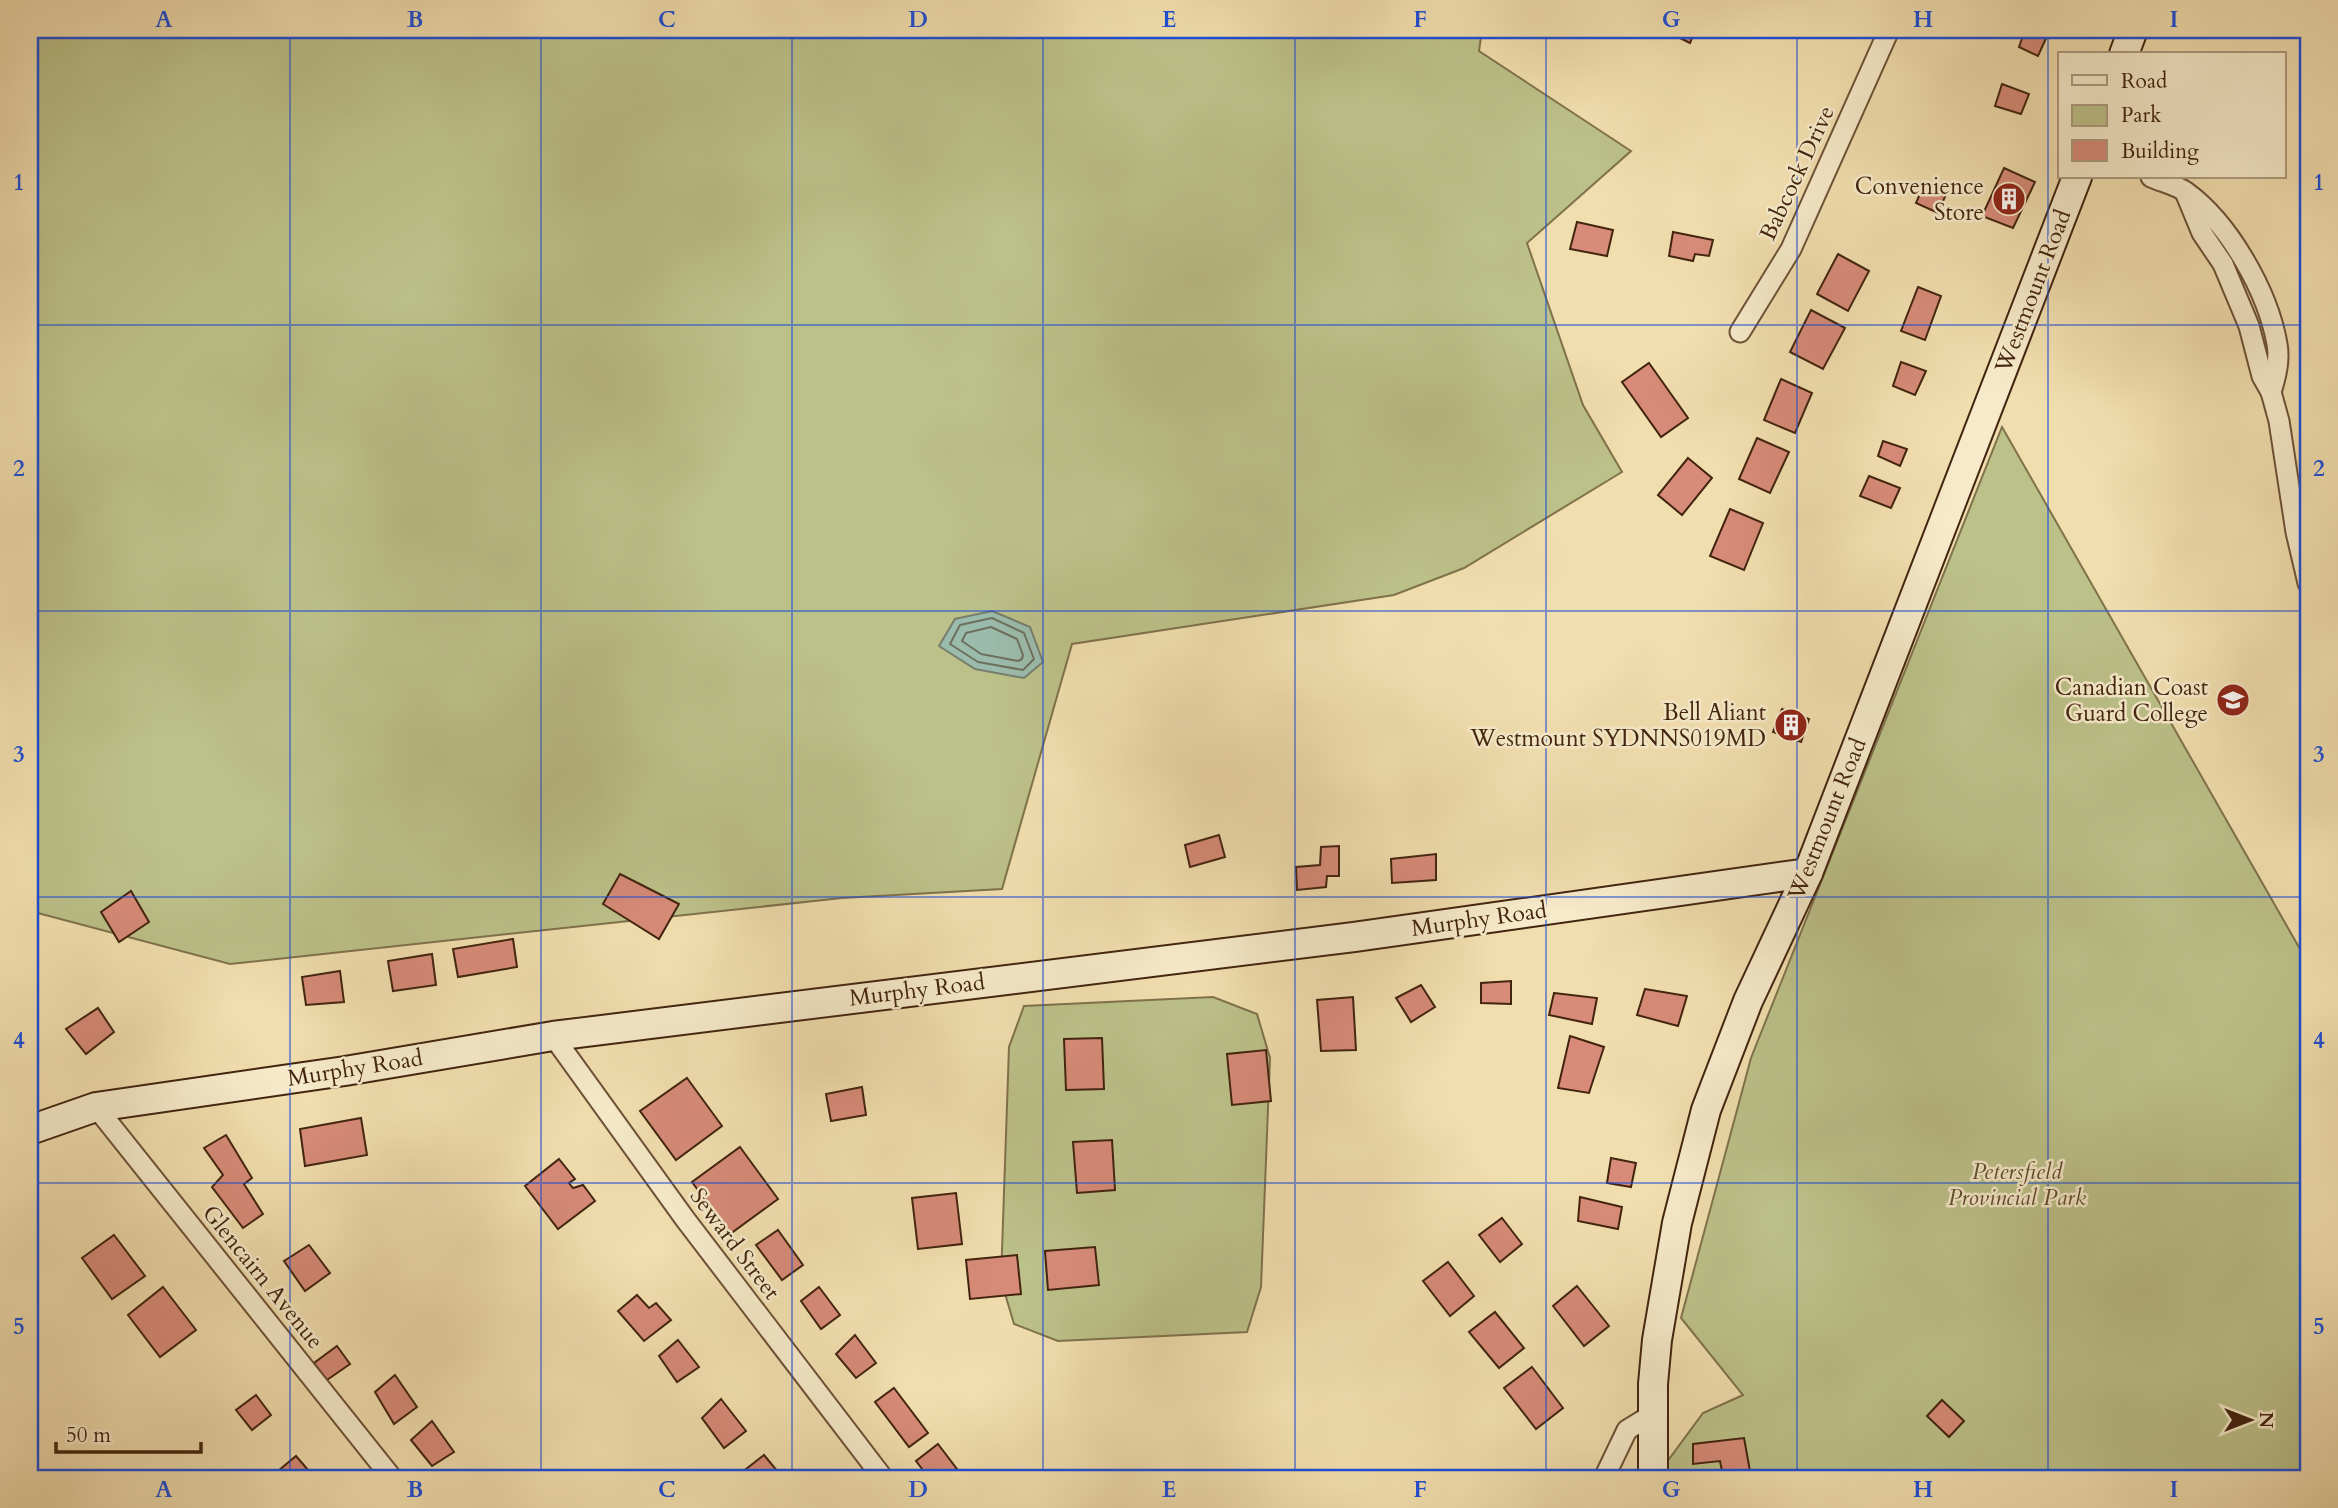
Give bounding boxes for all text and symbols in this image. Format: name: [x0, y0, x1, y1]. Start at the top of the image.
text: A: [155, 4, 173, 35]
text: B: [407, 4, 423, 35]
text: C: [658, 4, 676, 35]
text: D: [908, 4, 928, 35]
text: E: [1162, 4, 1176, 35]
text: F: [1413, 4, 1427, 35]
text: G: [1662, 4, 1681, 35]
text: H: [1913, 4, 1933, 35]
text: I: [2170, 4, 2178, 35]
legend: [2058, 52, 2286, 178]
text: Road: [2121, 67, 2167, 96]
street label: Babcock Drive: [1752, 101, 1842, 245]
text: Park: [2121, 101, 2162, 130]
text: Building: [2121, 137, 2199, 166]
text: 1: [13, 167, 25, 198]
text: 1: [2313, 167, 2325, 198]
place label: Convenience Store: [1855, 171, 1984, 228]
building icon: Convenience Store: [1990, 180, 2028, 218]
street label: Westmount Road: [1987, 204, 2079, 378]
text: 2: [13, 453, 25, 484]
text: 2: [2313, 453, 2325, 484]
place label: Canadian Coast Guard College: [2055, 672, 2208, 729]
school or university icon: Canadian Coast Guard College: [2214, 681, 2252, 719]
place label: Bell Aliant Westmount SYDNNS019MD: [1469, 697, 1766, 754]
building icon: Bell Aliant Westmount SYDNNS019MD: [1772, 706, 1810, 744]
street label: Westmount Road: [1780, 733, 1874, 906]
text: 3: [13, 739, 25, 770]
text: 3: [2313, 739, 2325, 770]
street label: Murphy Road: [1409, 894, 1549, 944]
street label: Murphy Road: [847, 966, 987, 1014]
text: 4: [13, 1025, 25, 1056]
text: 4: [2313, 1025, 2325, 1056]
street label: Murphy Road: [285, 1042, 426, 1094]
park label: Petersfield Provincial Park: [1948, 1156, 2087, 1213]
street label: Seward Street: [683, 1182, 787, 1306]
street label: Glencairn Avenue: [195, 1199, 331, 1355]
text: 5: [13, 1311, 25, 1342]
text: 5: [2313, 1311, 2325, 1342]
north arrow: [2216, 1386, 2286, 1456]
scale bar: [56, 1410, 201, 1454]
text: N: [2253, 1412, 2279, 1429]
text: 50 m: [66, 1421, 111, 1450]
text: A: [155, 1474, 173, 1505]
text: B: [407, 1474, 423, 1505]
text: C: [658, 1474, 676, 1505]
text: D: [908, 1474, 928, 1505]
text: E: [1162, 1474, 1176, 1505]
text: F: [1413, 1474, 1427, 1505]
text: G: [1662, 1474, 1681, 1505]
text: H: [1913, 1474, 1933, 1505]
text: I: [2170, 1474, 2178, 1505]

